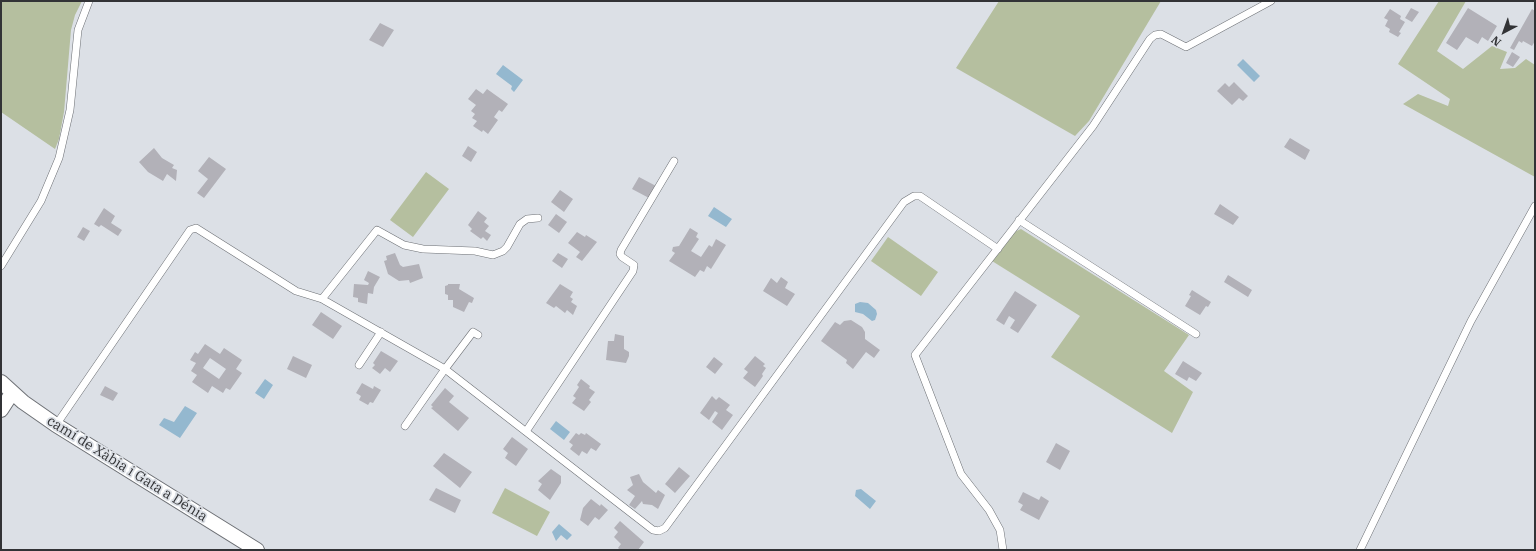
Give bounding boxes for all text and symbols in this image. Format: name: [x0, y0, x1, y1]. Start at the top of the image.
north arrow: [1484, 12, 1524, 52]
text: N: [1488, 33, 1504, 49]
street label: camí de Xàbia i Gata a Dénia: [44, 413, 210, 525]

